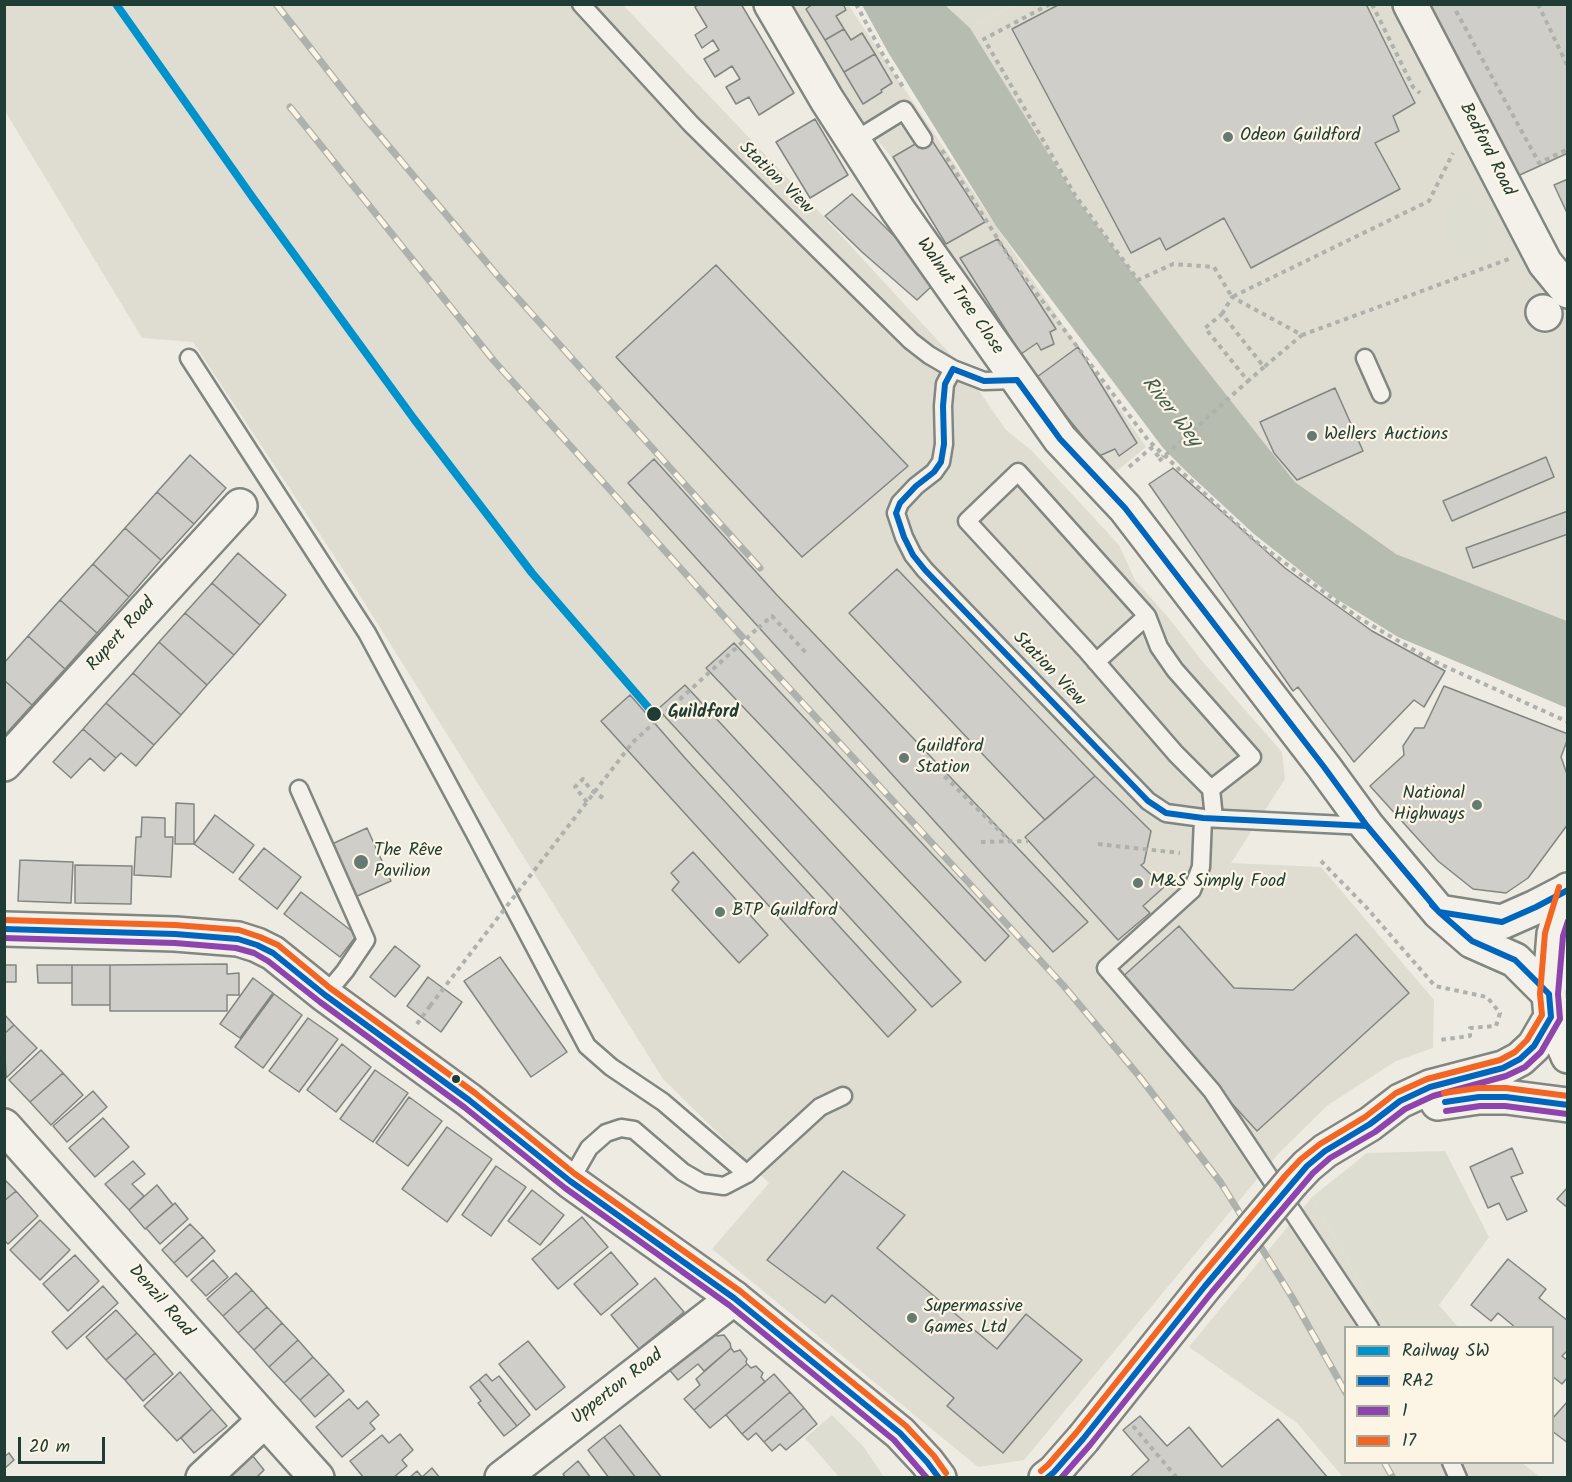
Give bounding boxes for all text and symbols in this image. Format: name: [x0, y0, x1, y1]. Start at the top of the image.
street label: Bedford Road: [1453, 100, 1519, 200]
place label: Odeon Guildford: [1240, 126, 1360, 148]
marker: Odeon Guildford: [1221, 130, 1235, 144]
street label: Station View: [733, 138, 817, 220]
street label: Walnut Tree Close: [911, 234, 1007, 360]
water label: River Wey: [1135, 373, 1205, 453]
place label: Wellers Auctions: [1324, 425, 1448, 447]
marker: Wellers Auctions: [1305, 429, 1319, 443]
street label: Rupert Road: [83, 594, 161, 676]
street label: Station View: [1007, 628, 1089, 712]
place label: Guildford: [668, 703, 739, 725]
marker: Guildford: [645, 705, 663, 723]
place label: Guildford Station: [916, 737, 983, 780]
marker: Guildford Station: [897, 751, 911, 765]
place label: National Highways: [1394, 784, 1465, 826]
marker: National Highways: [1470, 798, 1484, 812]
place label: The Rêve Pavilion: [374, 841, 443, 884]
marker: The Rêve Pavilion: [352, 853, 370, 871]
place label: M&S Simply Food: [1150, 872, 1285, 894]
marker: M&S Simply Food: [1131, 876, 1145, 890]
place label: BTP Guildford: [732, 901, 837, 923]
marker: BTP Guildford: [713, 905, 727, 919]
unlabelled marker: [450, 1073, 462, 1085]
street label: Denzil Road: [123, 1261, 197, 1343]
place label: Supermassive Games Ltd: [924, 1297, 1023, 1340]
marker: Supermassive Games Ltd: [905, 1311, 919, 1325]
legend: [1344, 1326, 1554, 1464]
text: Railway SW: [1402, 1337, 1490, 1366]
street label: Upperton Road: [568, 1346, 668, 1430]
text: RA2: [1402, 1367, 1434, 1396]
text: 1: [1402, 1397, 1408, 1426]
scale bar: [21, 1425, 108, 1463]
text: 17: [1402, 1427, 1416, 1456]
text: 20 m: [29, 1433, 70, 1462]

